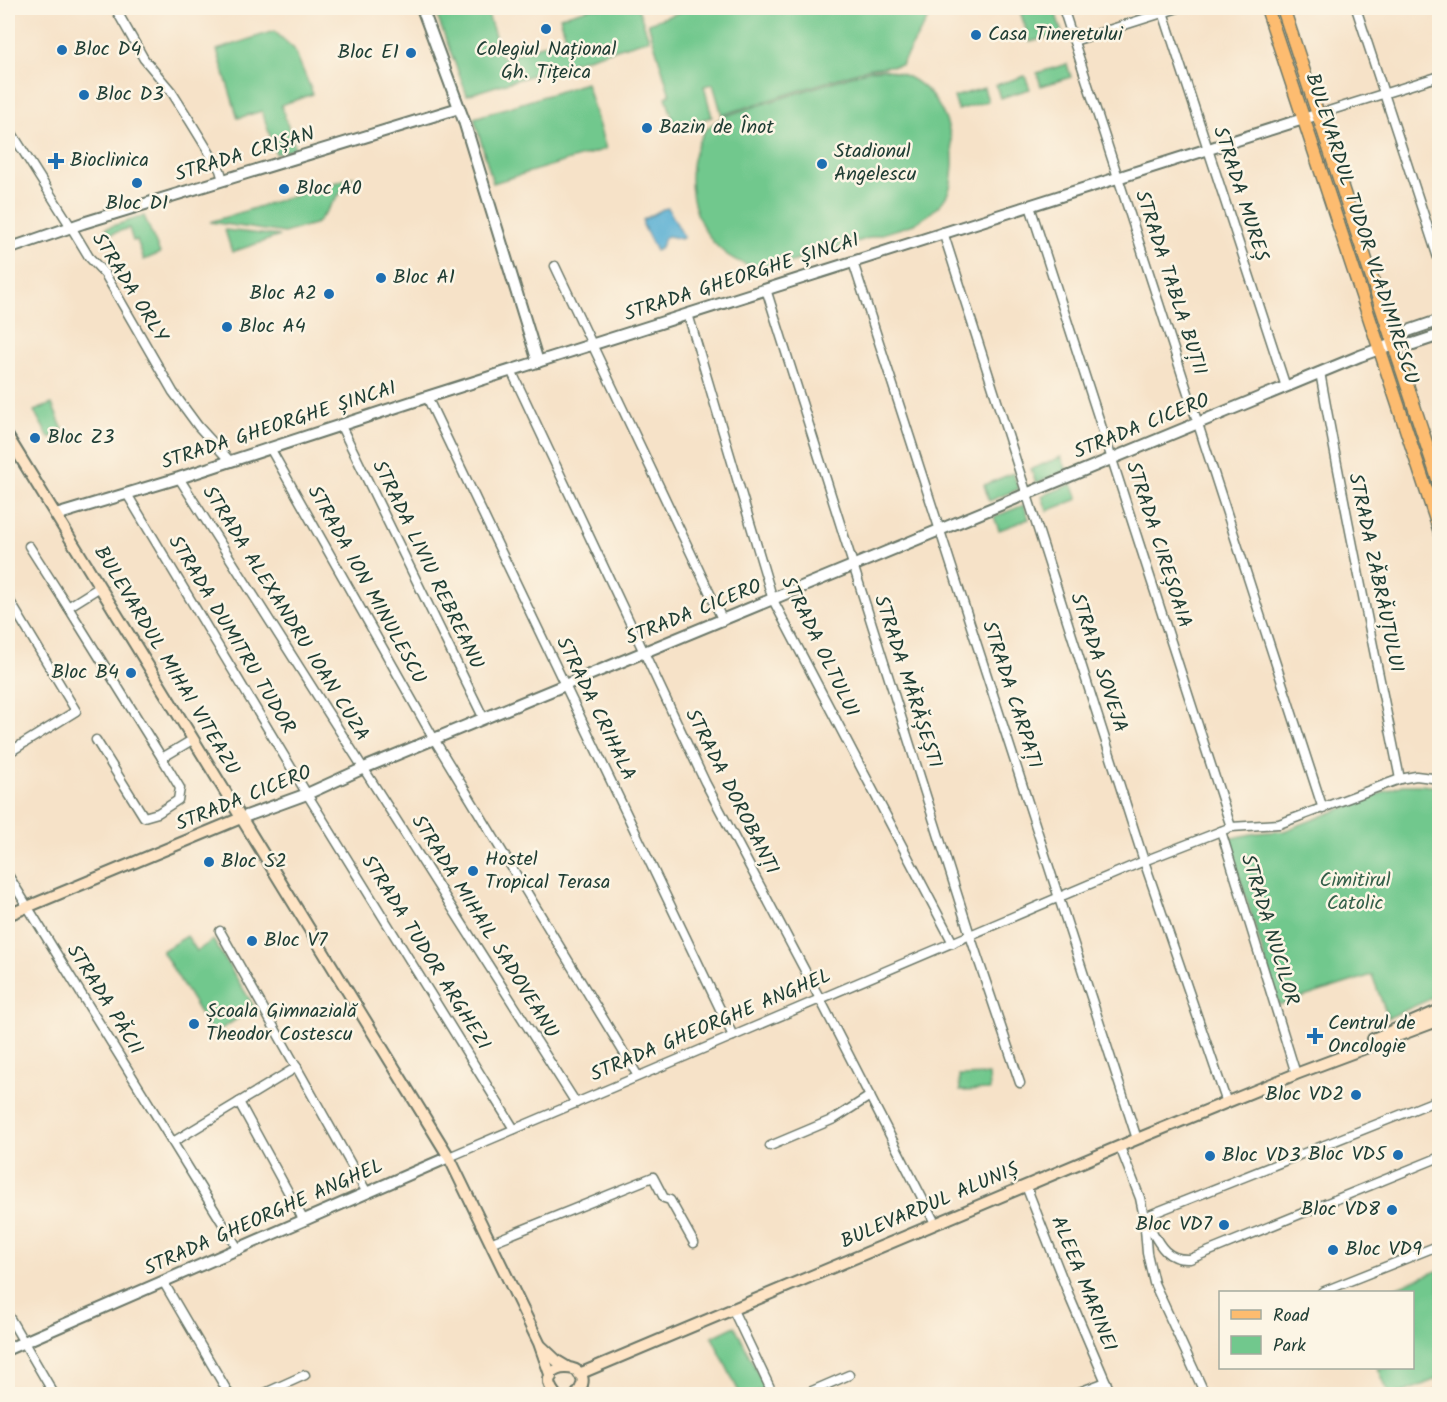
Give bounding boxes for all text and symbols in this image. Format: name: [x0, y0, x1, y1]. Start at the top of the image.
place label: Casa Tineretului: [988, 19, 1124, 51]
marker: Colegiul Național Gh. Țițeica: [539, 22, 553, 36]
marker: Casa Tineretului: [969, 28, 983, 42]
place label: Bloc D4: [74, 34, 142, 66]
place label: Colegiul Național Gh. Țițeica: [476, 34, 616, 89]
place label: Bloc E1: [337, 37, 399, 69]
marker: Bloc D4: [55, 43, 69, 57]
marker: Bloc E1: [404, 46, 418, 60]
street label: BULEVARDUL TUDOR VLADIMIRESCU: [1295, 69, 1427, 389]
place label: Bloc D3: [96, 79, 164, 111]
marker: Bloc D3: [77, 88, 91, 102]
place label: Bazin de Înot: [659, 112, 774, 144]
street label: STRADA CRIȘAN: [171, 119, 319, 191]
marker: Bazin de Înot: [640, 121, 654, 135]
street label: STRADA MUREȘ: [1203, 122, 1277, 266]
place label: Stadionul Angelescu: [834, 136, 917, 191]
place label: Bioclinica: [70, 145, 149, 177]
marker: Bioclinica: [47, 152, 65, 170]
marker: Stadionul Angelescu: [815, 157, 829, 171]
place label: Bloc A0: [296, 173, 362, 205]
marker: Bloc D1: [130, 176, 144, 190]
marker: Bloc A0: [277, 182, 291, 196]
street label: STRADA TABLA BUȚII: [1125, 187, 1215, 379]
place label: Bloc D1: [106, 188, 168, 220]
street label: STRADA GHEORGHE ȘINCAI: [620, 225, 864, 331]
street label: STRADA ORLY: [82, 227, 176, 351]
place label: Bloc A1: [393, 262, 455, 294]
marker: Bloc A1: [374, 271, 388, 285]
place label: Bloc A2: [250, 278, 317, 310]
marker: Bloc A2: [322, 287, 336, 301]
place label: Bloc A4: [239, 311, 306, 343]
marker: Bloc A4: [220, 320, 234, 334]
street label: STRADA GHEORGHE ȘINCAI: [157, 373, 401, 479]
street label: STRADA CICERO: [1069, 385, 1215, 469]
place label: Bloc Z3: [47, 422, 114, 454]
marker: Bloc Z3: [28, 431, 42, 445]
street label: STRADA LIVIU REBREANU: [362, 455, 492, 675]
street label: STRADA CIREȘOAIA: [1116, 458, 1200, 632]
street label: STRADA ZĂBRĂUȚULUI: [1338, 470, 1412, 676]
street label: STRADA ALEXANDRU IOAN CUZA: [193, 480, 377, 748]
street label: STRADA ION MINULESCU: [298, 480, 434, 690]
street label: STRADA DUMITRU TUDOR: [159, 529, 303, 741]
street label: BULEVARDUL MIHAI VITEAZU: [85, 540, 247, 782]
street label: STRADA CICERO: [621, 571, 767, 655]
street label: STRADA OLTULUI: [771, 571, 867, 723]
street label: STRADA SOVEJA: [1060, 589, 1136, 737]
street label: STRADA MĂRĂȘEȘTI: [864, 591, 950, 773]
street label: STRADA CARPAȚI: [972, 617, 1050, 773]
street label: STRADA CRIHALA: [546, 632, 644, 786]
place label: Bloc B4: [52, 657, 119, 689]
marker: Bloc B4: [124, 666, 138, 680]
street label: STRADA DOROBANȚI: [675, 703, 787, 881]
street label: STRADA CICERO: [171, 757, 317, 841]
street label: STRADA MIHAIL SADOVEANU: [402, 809, 566, 1045]
place label: Hostel Tropical Terasa: [485, 844, 611, 899]
place label: Bloc S2: [221, 846, 287, 878]
street label: STRADA TUDOR ARGHEZI: [352, 849, 498, 1057]
street label: STRADA NUCILOR: [1231, 850, 1307, 1010]
marker: Bloc S2: [202, 855, 216, 869]
marker: Hostel Tropical Terasa: [466, 864, 480, 878]
park label: Cimitirul Catolic: [1319, 865, 1391, 920]
place label: Bloc V7: [264, 925, 328, 957]
marker: Bloc V7: [245, 934, 259, 948]
street label: STRADA PĂCII: [57, 938, 151, 1062]
street label: STRADA GHEORGHE ANGHEL: [586, 961, 836, 1091]
place label: Școala Gimnazială Theodor Costescu: [206, 996, 358, 1051]
place label: Centrul de Oncologie: [1328, 1008, 1416, 1063]
marker: Școala Gimnazială Theodor Costescu: [187, 1017, 201, 1031]
marker: Centrul de Oncologie: [1306, 1027, 1324, 1045]
place label: Bloc VD2: [1265, 1079, 1344, 1111]
marker: Bloc VD2: [1349, 1088, 1363, 1102]
place label: Bloc VD5: [1308, 1139, 1387, 1171]
place label: Bloc VD3: [1222, 1140, 1301, 1172]
marker: Bloc VD5: [1391, 1148, 1405, 1162]
marker: Bloc VD3: [1203, 1149, 1217, 1163]
street label: STRADA GHEORGHE ANGHEL: [139, 1151, 389, 1285]
street label: BULEVARDUL ALUNIȘ: [836, 1154, 1024, 1258]
place label: Bloc VD8: [1301, 1194, 1381, 1226]
marker: Bloc VD8: [1385, 1203, 1399, 1217]
place label: Bloc VD7: [1136, 1209, 1213, 1241]
street label: ALEEA MARINEI: [1041, 1211, 1125, 1357]
marker: Bloc VD7: [1217, 1218, 1231, 1232]
place label: Bloc VD9: [1345, 1234, 1422, 1266]
marker: Bloc VD9: [1326, 1243, 1340, 1257]
legend: [1219, 1291, 1414, 1369]
text: Road: [1273, 1302, 1310, 1331]
text: Park: [1273, 1332, 1306, 1361]

